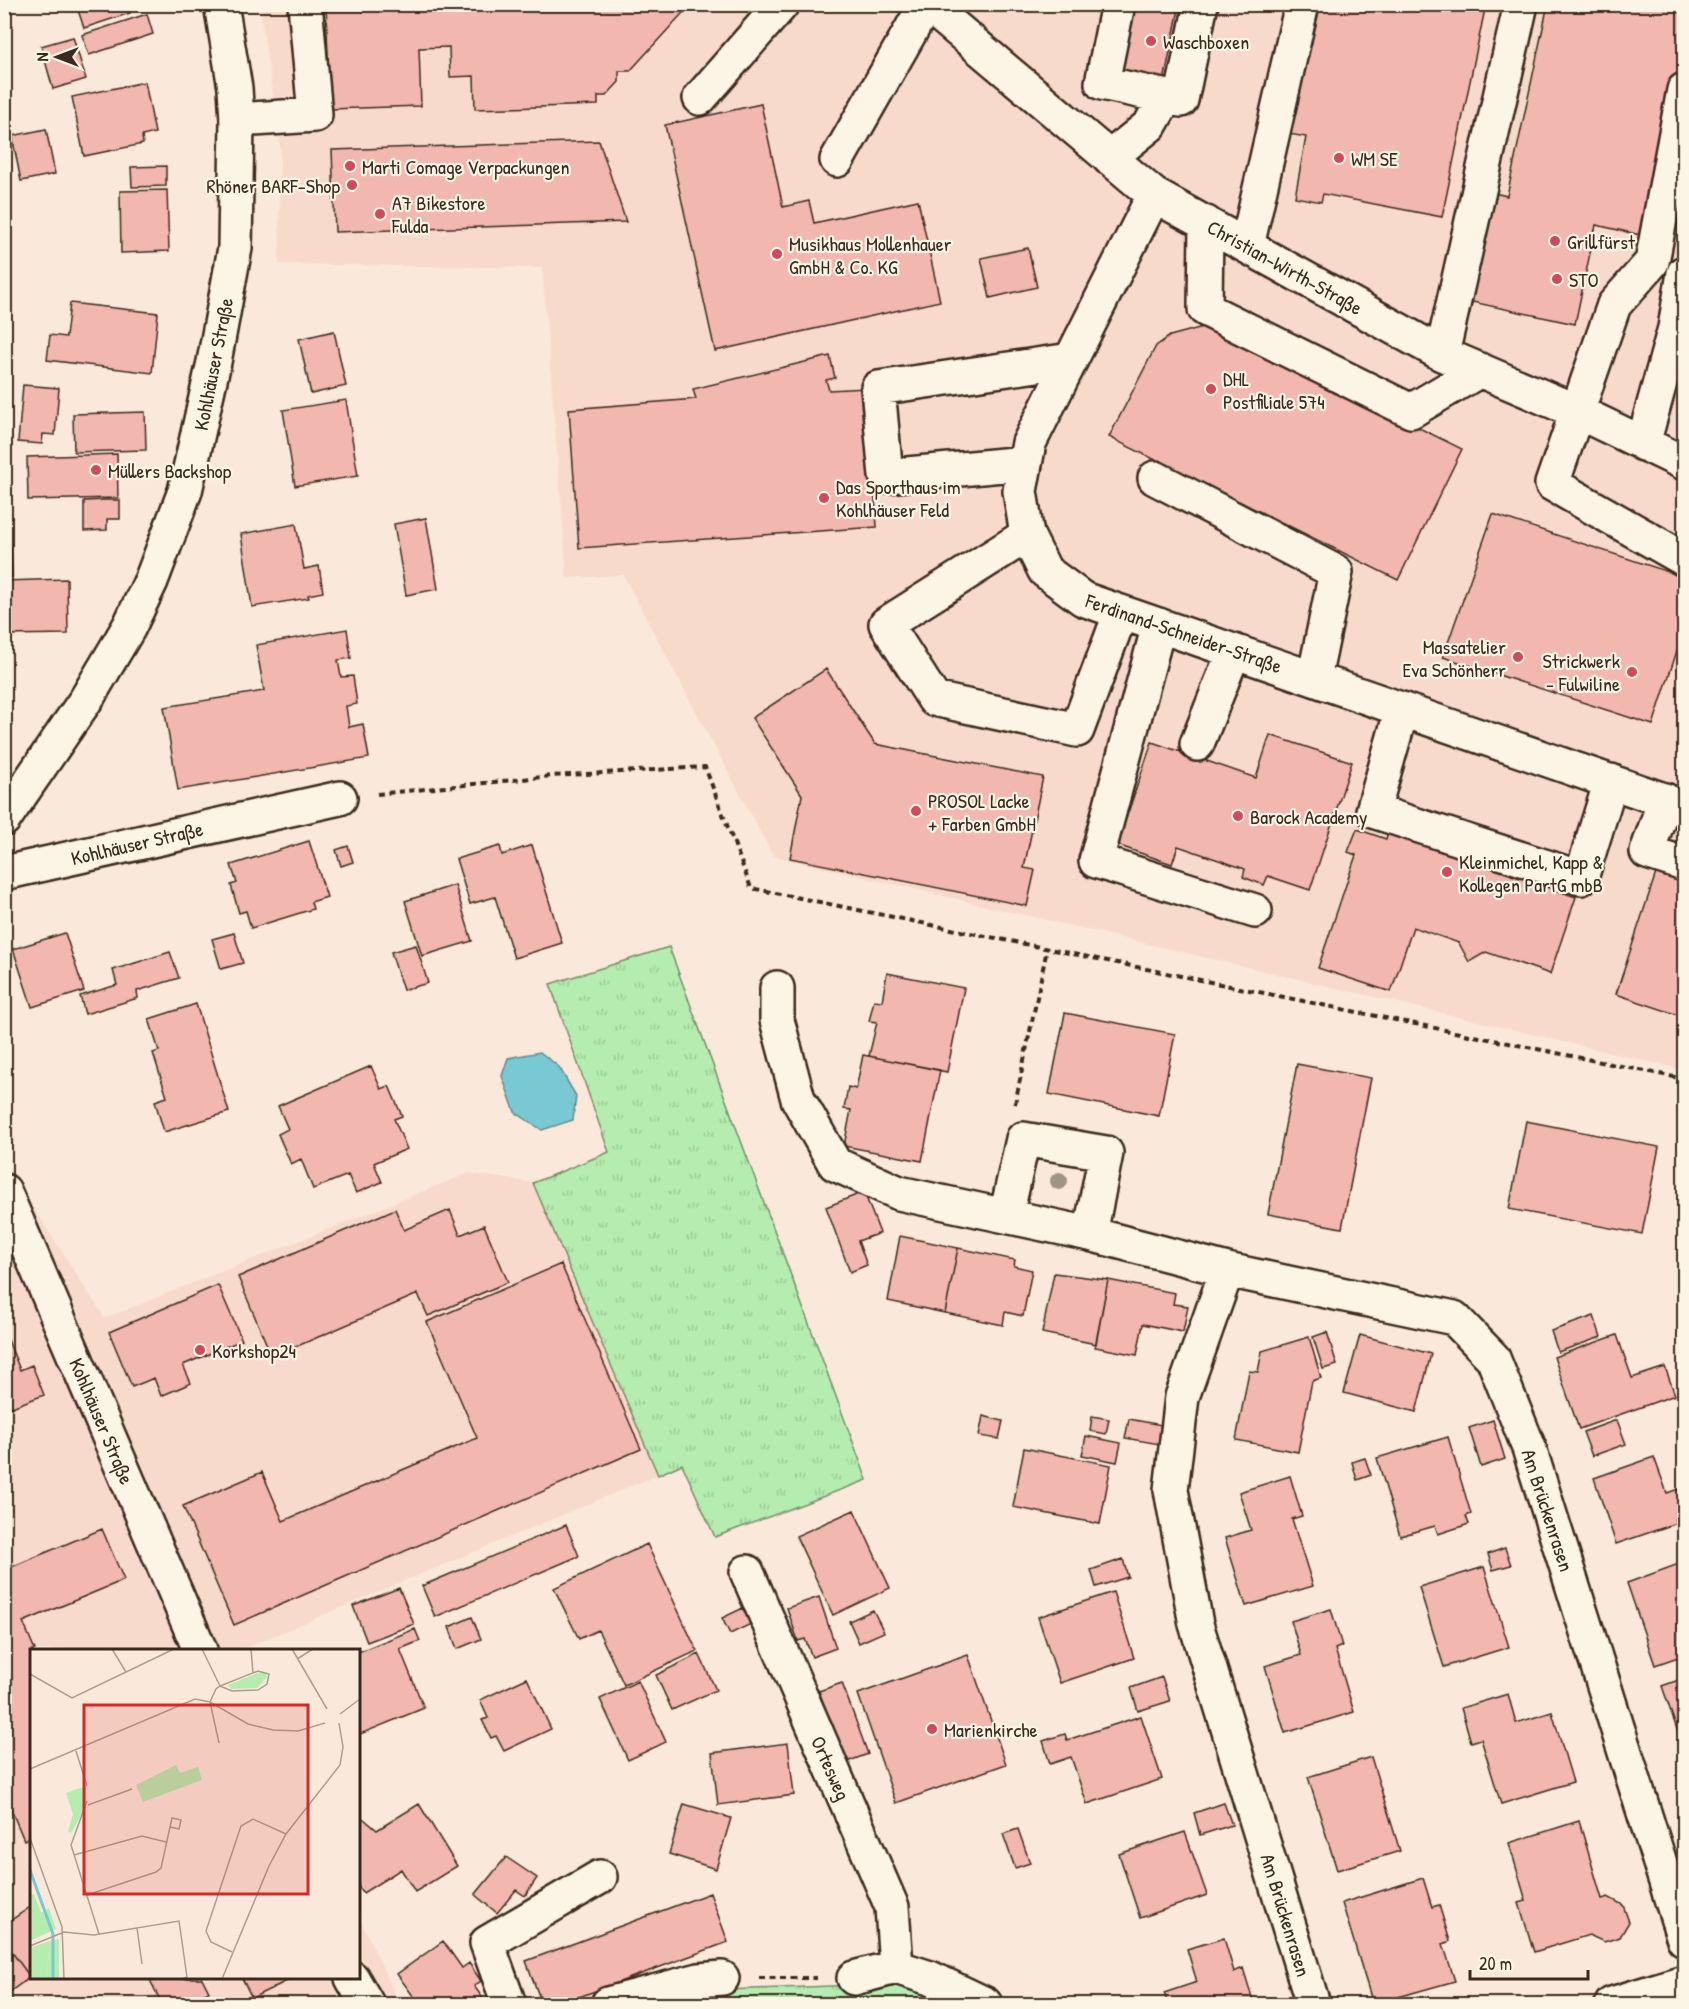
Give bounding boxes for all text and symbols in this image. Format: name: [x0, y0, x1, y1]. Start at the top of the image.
north arrow: [27, 27, 87, 87]
place label: Waschboxen: [1163, 28, 1249, 55]
marker: Waschboxen: [1144, 34, 1158, 48]
text: N: [31, 52, 53, 61]
place label: WM SE: [1351, 145, 1398, 172]
marker: WM SE: [1332, 151, 1346, 165]
place label: Marti Comage Verpackungen: [362, 153, 570, 180]
marker: Marti Comage Verpackungen: [343, 159, 357, 173]
place label: Rhöner BARF-Shop: [206, 172, 340, 199]
marker: Rhöner BARF-Shop: [345, 178, 359, 192]
place label: A7 Bikestore Fulda: [391, 189, 485, 239]
marker: A7 Bikestore Fulda: [373, 207, 387, 221]
street label: Christian-Wirth-Straße: [1203, 213, 1367, 321]
place label: Grillfürst: [1567, 228, 1636, 255]
place label: Musikhaus Mollenhauer GmbH & Co. KG: [789, 230, 952, 280]
marker: Grillfürst: [1548, 234, 1562, 248]
marker: Musikhaus Mollenhauer GmbH & Co. KG: [770, 247, 784, 261]
place label: STO: [1569, 266, 1599, 293]
marker: STO: [1550, 272, 1564, 286]
street label: Kohlhäuser Straße: [187, 295, 239, 433]
place label: DHL Postfiliale 574: [1223, 365, 1325, 415]
marker: DHL Postfiliale 574: [1204, 382, 1218, 396]
place label: Müllers Backshop: [108, 457, 232, 484]
marker: Müllers Backshop: [89, 463, 103, 477]
place label: Das Sporthaus im Kohlhäuser Feld: [836, 473, 961, 523]
marker: Das Sporthaus im Kohlhäuser Feld: [817, 491, 831, 505]
street label: Ferdinand-Schneider-Straße: [1081, 586, 1286, 679]
place label: Massatelier Eva Schönherr: [1403, 633, 1506, 683]
place label: Strickwerk - Fulwiline: [1542, 647, 1620, 697]
marker: Massatelier Eva Schönherr: [1511, 650, 1525, 664]
marker: Strickwerk - Fulwiline: [1625, 665, 1639, 679]
place label: PROSOL Lacke + Farben GmbH: [928, 787, 1036, 837]
place label: Barock Academy: [1250, 803, 1368, 830]
marker: PROSOL Lacke + Farben GmbH: [909, 804, 923, 818]
marker: Barock Academy: [1231, 809, 1245, 823]
street label: Kohlhäuser Straße: [68, 815, 206, 871]
place label: Kleinmichel, Kapp & Kollegen PartG mbB: [1459, 848, 1603, 898]
marker: Kleinmichel, Kapp & Kollegen PartG mbB: [1440, 865, 1454, 879]
place label: Korkshop24: [212, 1337, 296, 1364]
marker: Korkshop24: [193, 1343, 207, 1357]
street label: Kohlhäuser Straße: [63, 1354, 141, 1488]
street label: Am Brückenrasen: [1516, 1445, 1580, 1575]
inset map: [30, 1649, 360, 1979]
place label: Marienkirche: [944, 1716, 1038, 1743]
marker: Marienkirche: [925, 1722, 939, 1736]
street label: Ortesweg: [805, 1732, 857, 1804]
street label: Am Brückenrasen: [1255, 1850, 1317, 1980]
scale bar: [1470, 1943, 1588, 1981]
text: 20 m: [1479, 1951, 1512, 1976]

